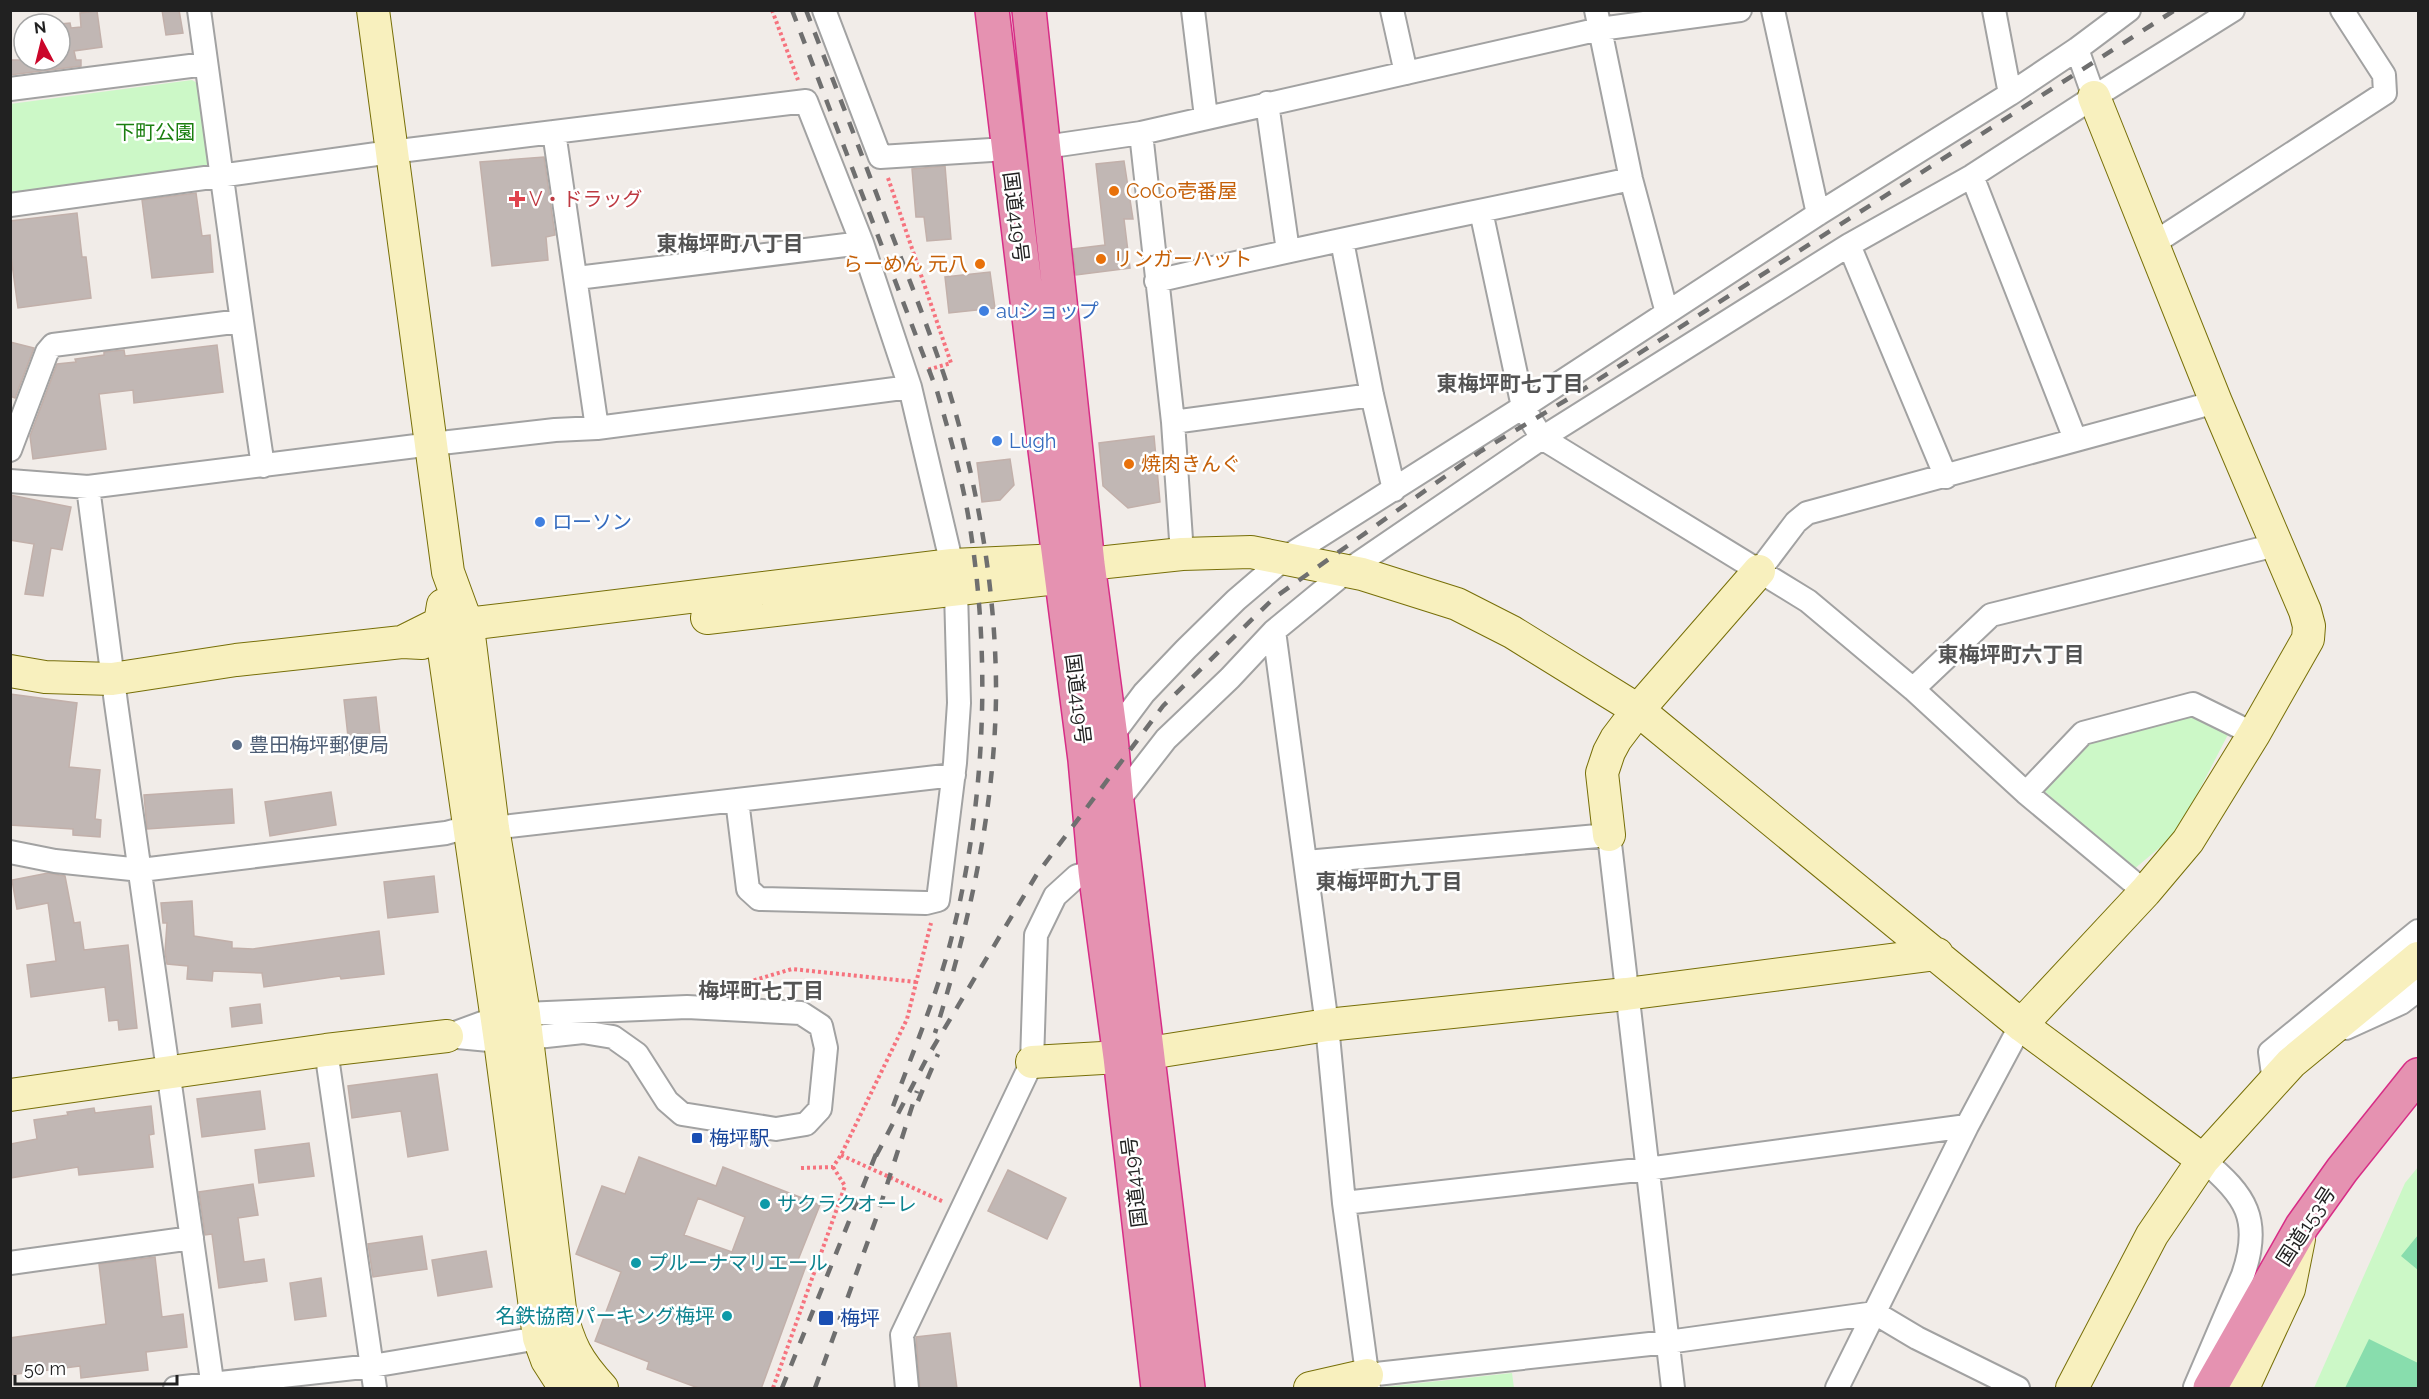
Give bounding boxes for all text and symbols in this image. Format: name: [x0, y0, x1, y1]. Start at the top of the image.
north arrow: [12, 12, 72, 72]
text: N: [33, 17, 47, 38]
park label: 下町公園: [115, 120, 195, 144]
street label: 国道419号: [999, 170, 1033, 264]
place label: CoCo壱番屋: [1126, 179, 1237, 203]
marker: CoCo壱番屋: [1107, 184, 1121, 198]
place label: V・ドラッグ: [529, 187, 643, 211]
marker: V・ドラッグ: [510, 192, 524, 206]
district label: 東梅坪町八丁目: [657, 231, 804, 256]
place label: リンガーハット: [1113, 247, 1253, 271]
place label: らーめん 元八: [843, 252, 968, 276]
marker: リンガーハット: [1094, 252, 1108, 266]
marker: らーめん 元八: [973, 257, 987, 271]
place label: auショップ: [996, 299, 1099, 323]
marker: auショップ: [977, 304, 991, 318]
district label: 東梅坪町七丁目: [1437, 371, 1584, 396]
place label: Lugh: [1009, 429, 1057, 453]
marker: Lugh: [990, 434, 1004, 448]
place label: 焼肉きんぐ: [1141, 452, 1241, 476]
marker: 焼肉きんぐ: [1122, 457, 1136, 471]
place label: ローソン: [552, 510, 632, 534]
marker: ローソン: [533, 515, 547, 529]
district label: 東梅坪町六丁目: [1938, 642, 2085, 667]
street label: 国道419号: [1061, 652, 1095, 746]
place label: 豊田梅坪郵便局: [249, 733, 389, 757]
marker: 豊田梅坪郵便局: [230, 738, 244, 752]
district label: 東梅坪町九丁目: [1316, 869, 1463, 894]
district label: 梅坪町七丁目: [698, 978, 824, 1003]
place label: 梅坪駅: [709, 1126, 769, 1150]
marker: 梅坪駅: [690, 1131, 704, 1145]
street label: 国道419号: [1117, 1135, 1151, 1229]
street label: 国道153号: [2271, 1182, 2341, 1270]
place label: サクラクオーレ: [777, 1192, 917, 1216]
marker: サクラクオーレ: [758, 1197, 772, 1211]
place label: プルーナマリエール: [648, 1251, 828, 1275]
marker: プルーナマリエール: [629, 1256, 643, 1270]
place label: 名鉄協商パーキング梅坪: [496, 1304, 715, 1328]
place label: 梅坪: [840, 1306, 880, 1330]
marker: 名鉄協商パーキング梅坪: [720, 1309, 734, 1323]
marker: 梅坪: [817, 1309, 835, 1327]
scale bar: [15, 1348, 177, 1386]
text: 50 m: [24, 1358, 66, 1379]

